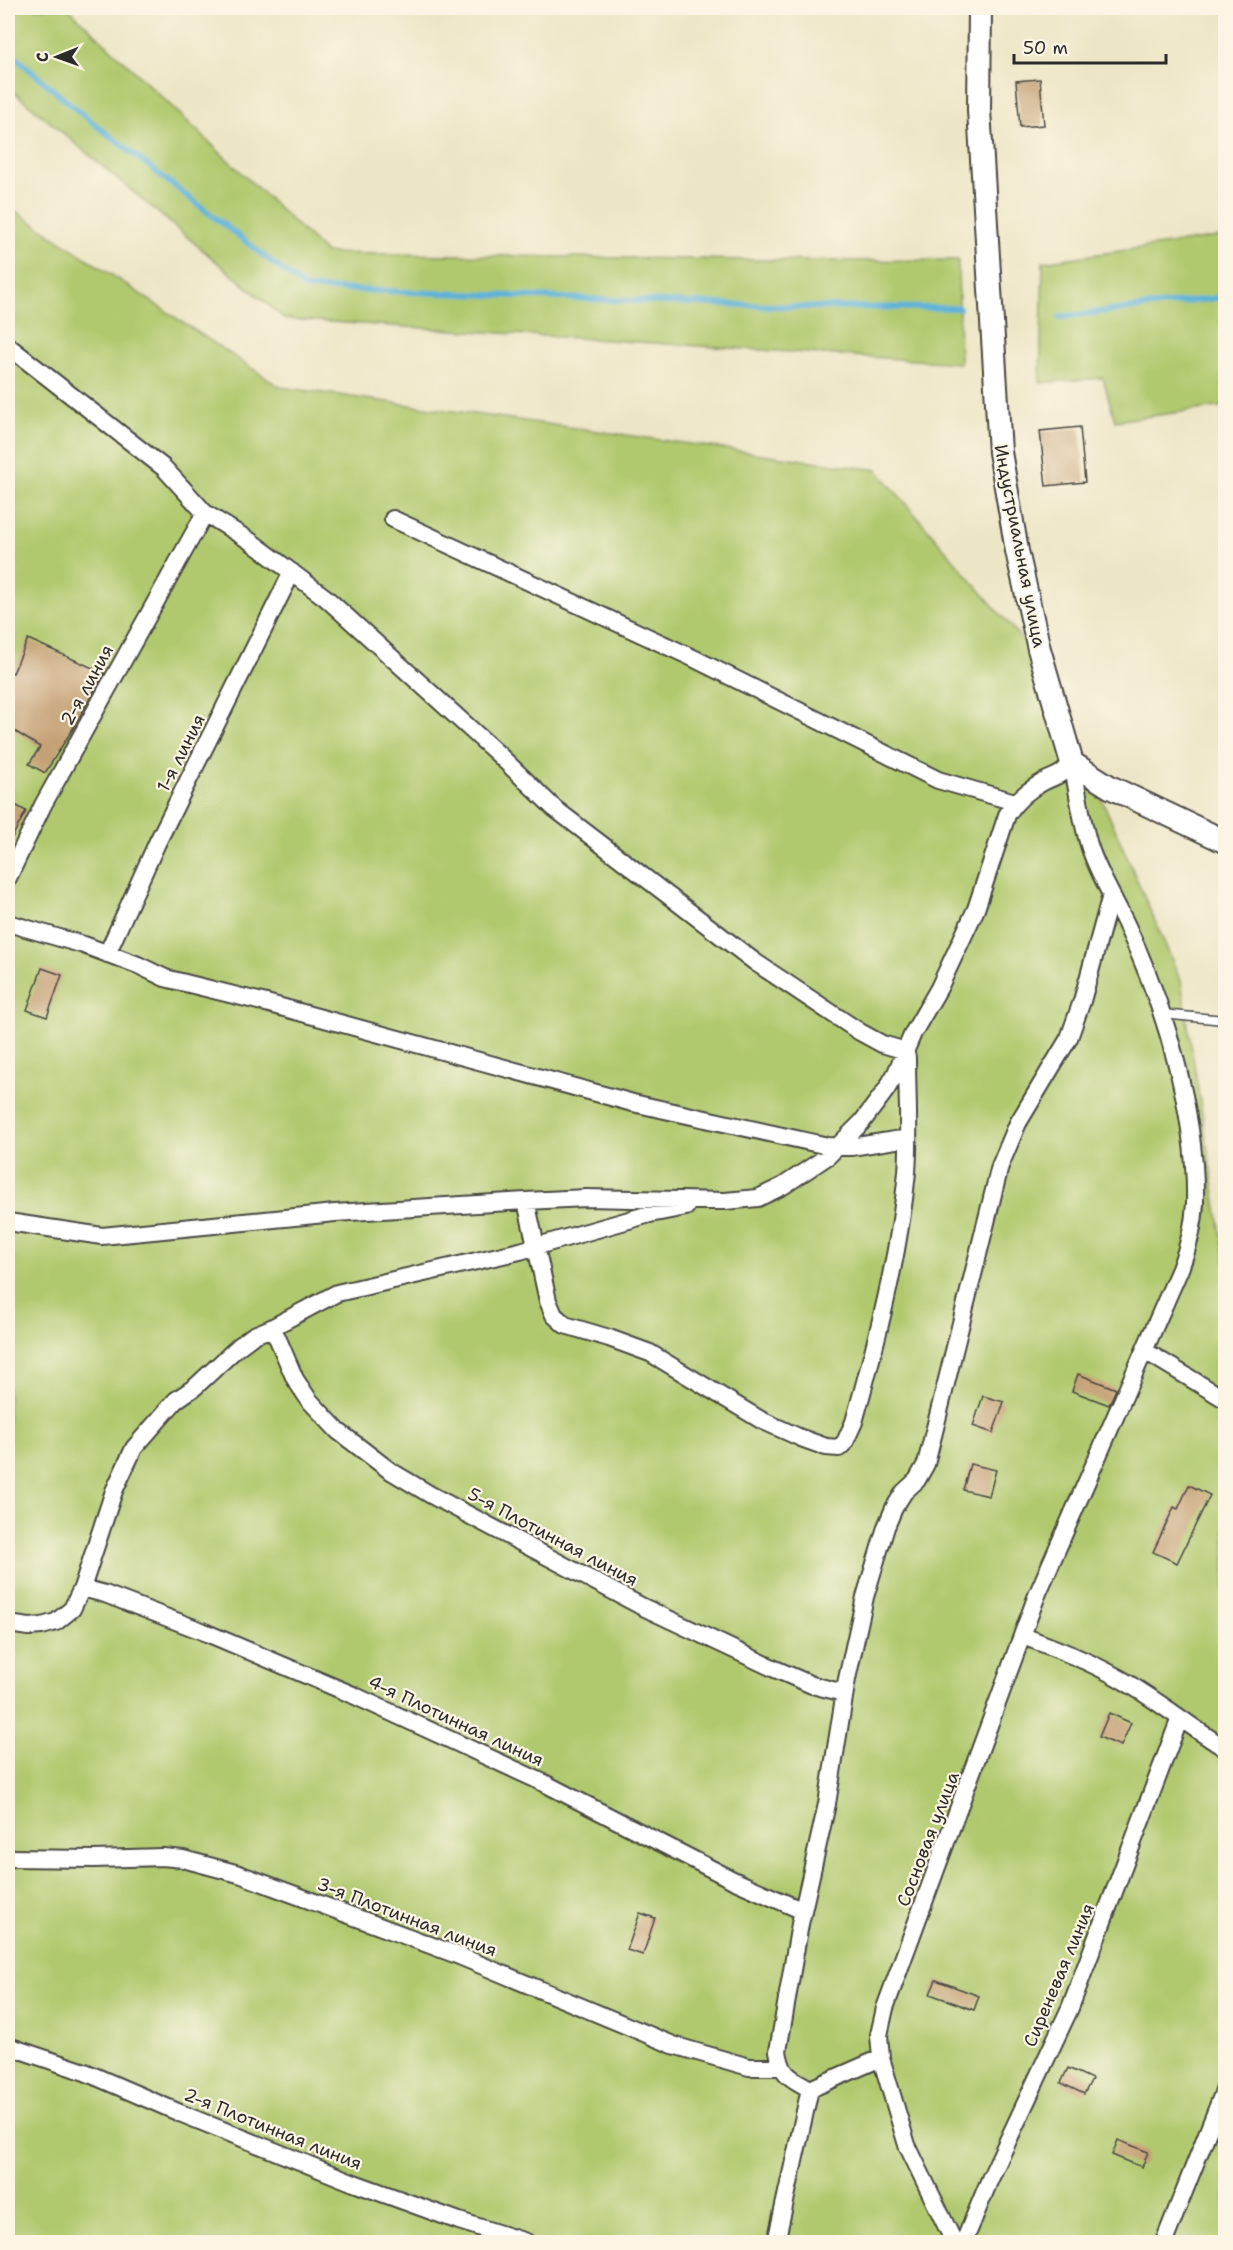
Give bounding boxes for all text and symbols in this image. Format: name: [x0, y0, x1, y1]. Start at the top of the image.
north arrow: [27, 27, 87, 87]
scale bar: [1014, 27, 1166, 65]
text: 50 m: [1023, 36, 1068, 60]
text: С: [32, 52, 53, 62]
street label: Индустриальная улица: [989, 442, 1051, 650]
street label: 2-я линия: [55, 640, 119, 730]
street label: 1-я линия: [151, 710, 211, 796]
street label: 5-я Плотинная линия: [464, 1482, 642, 1592]
street label: 4-я Плотинная линия: [364, 1670, 548, 1772]
street label: Сосновая улица: [891, 1768, 965, 1910]
street label: 3-я Плотинная линия: [314, 1872, 500, 1962]
street label: Сиреневая линия: [1018, 1900, 1100, 2050]
street label: 2-я Плотинная линия: [181, 2082, 365, 2176]

